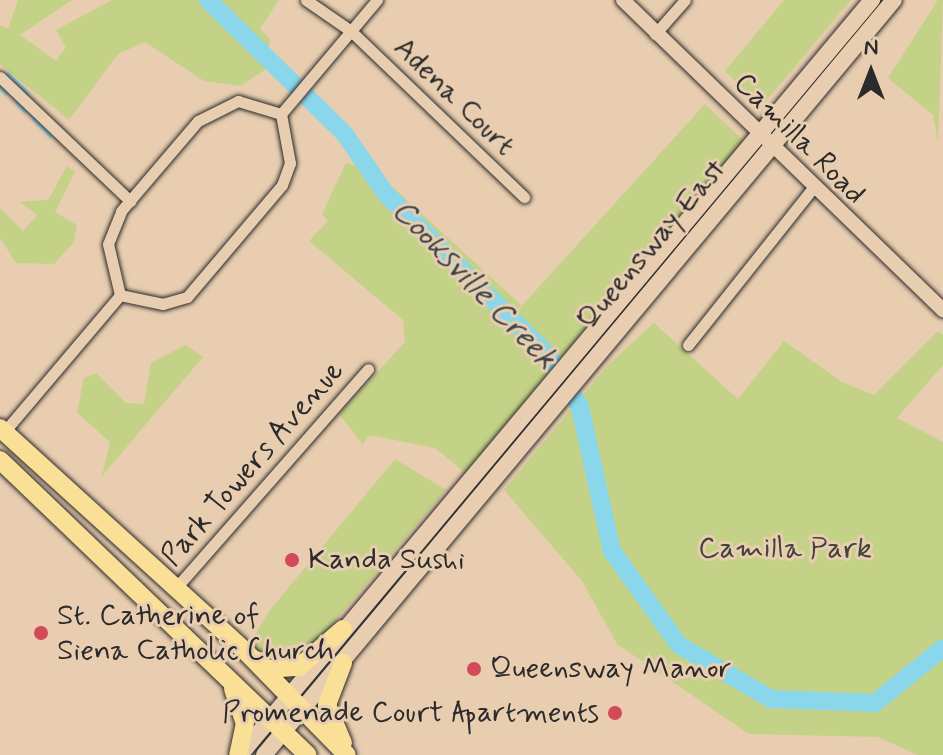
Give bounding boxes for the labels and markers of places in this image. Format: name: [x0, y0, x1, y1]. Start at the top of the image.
place label: Kanda Sushi: [308, 542, 462, 578]
marker: Kanda Sushi: [283, 551, 301, 569]
place label: St. Catherine of Siena Catholic Church: [57, 598, 344, 668]
marker: St. Catherine of Siena Catholic Church: [32, 624, 50, 642]
place label: Queensway Manor: [490, 651, 726, 687]
marker: Queensway Manor: [465, 660, 483, 678]
place label: Promenade Court Apartments: [222, 695, 599, 731]
marker: Promenade Court Apartments: [606, 704, 624, 722]

